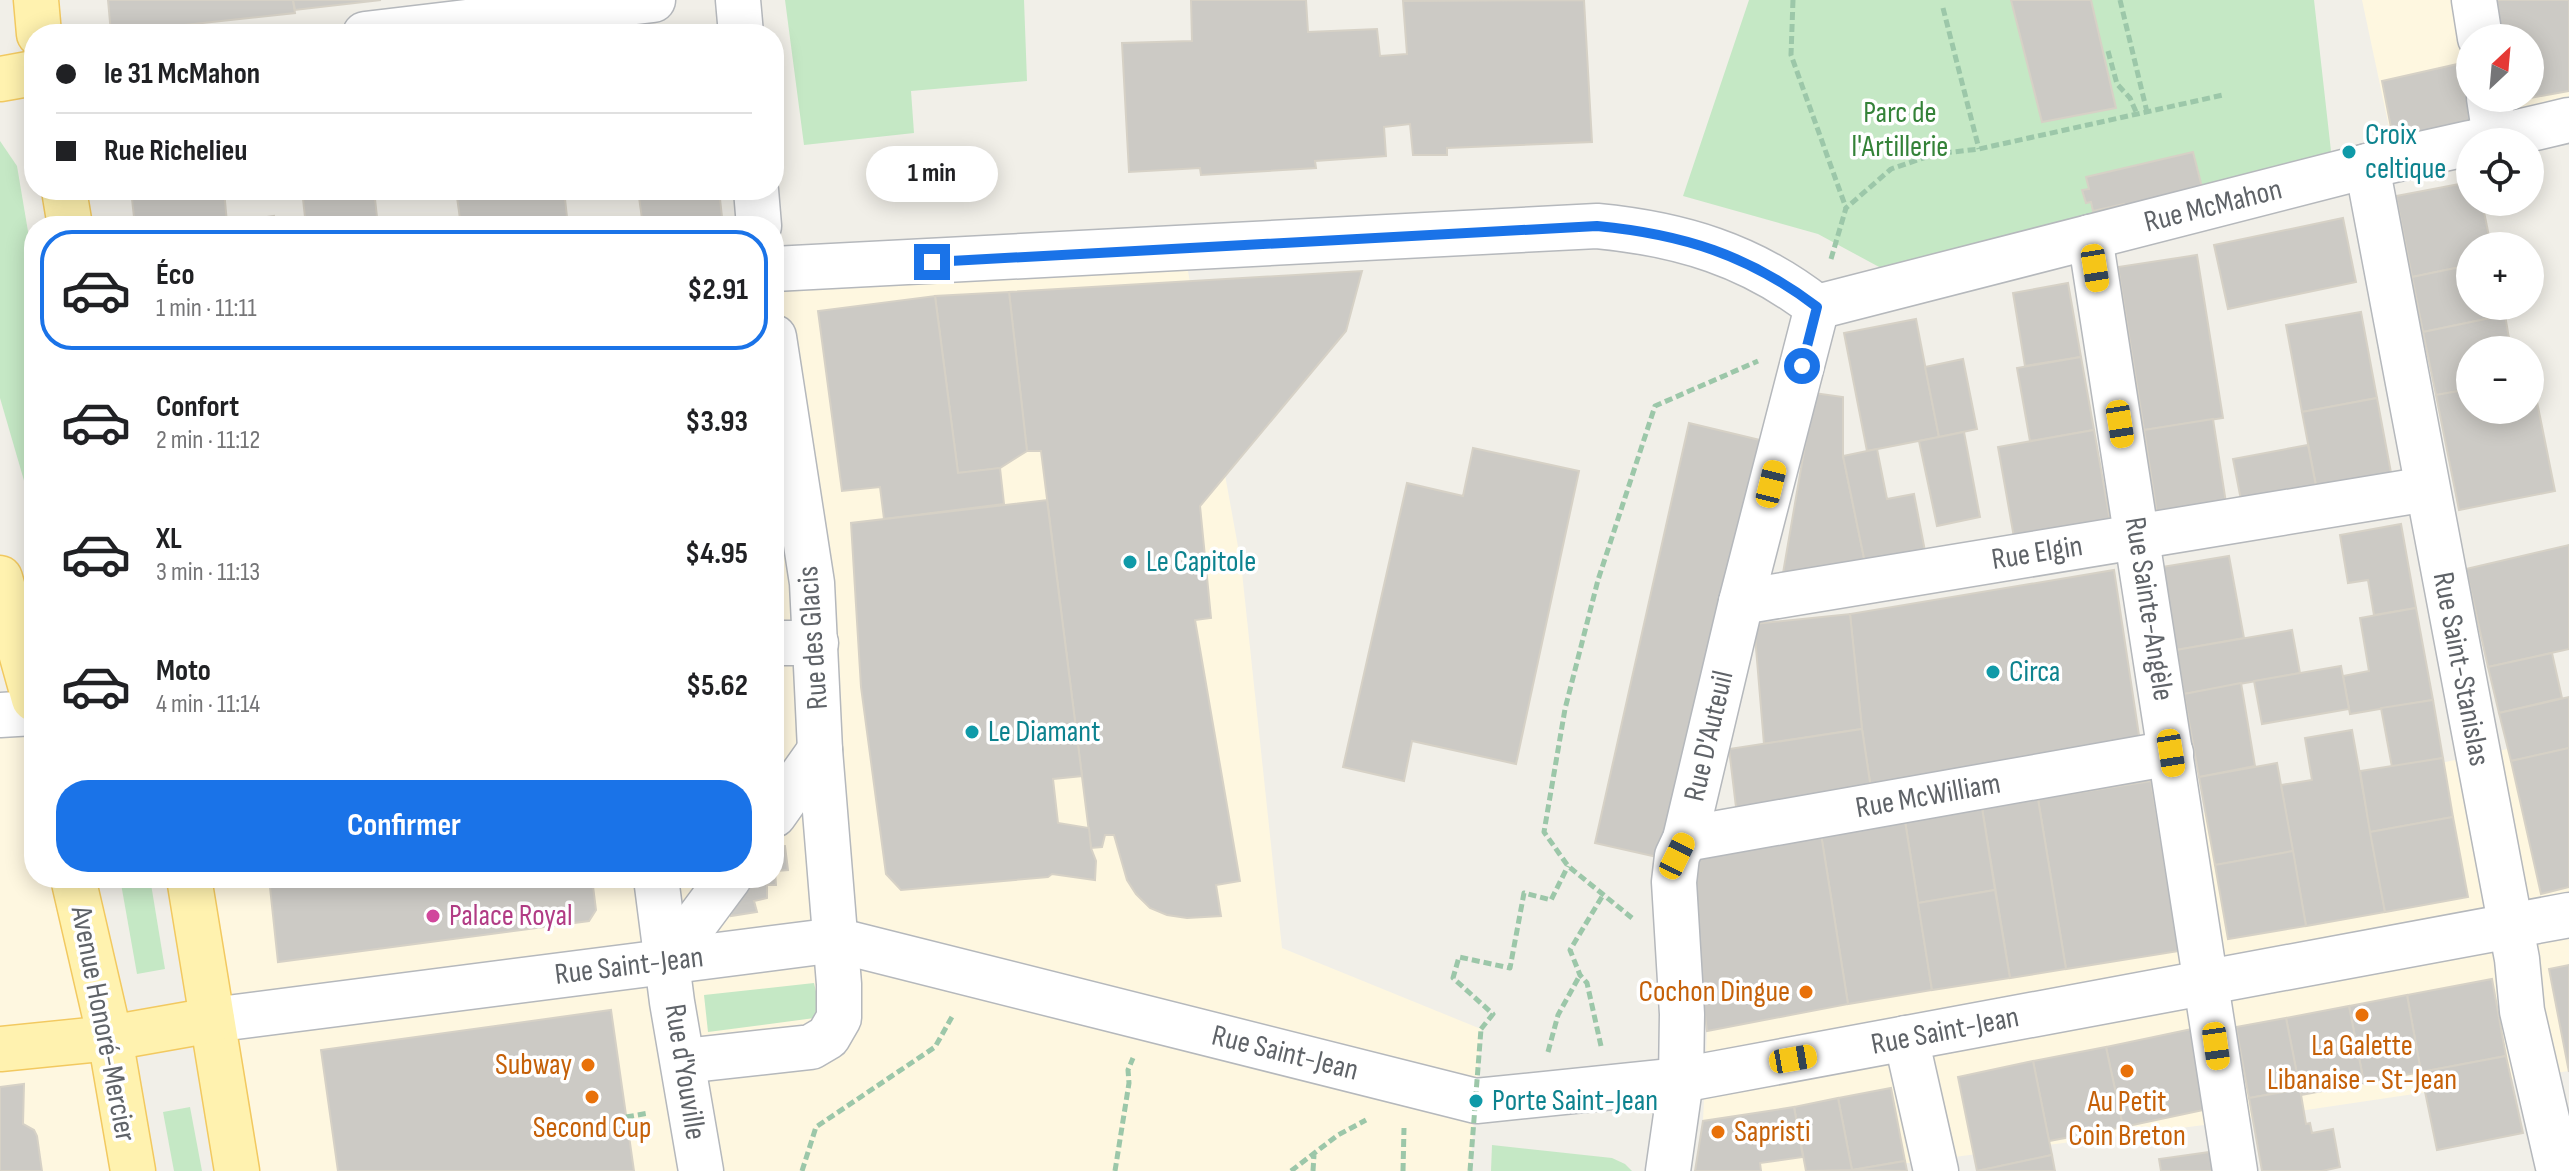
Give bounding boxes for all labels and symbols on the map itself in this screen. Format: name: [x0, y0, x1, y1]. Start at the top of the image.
north arrow: [2456, 24, 2544, 112]
park label: Parc de l'Artillerie: [1852, 95, 1948, 165]
place label: Croix celtique: [2365, 117, 2446, 187]
marker: Croix celtique: [2340, 143, 2358, 161]
callout: 1 min: [866, 146, 998, 202]
street label: Rue McMahon: [2140, 172, 2286, 240]
car: [2079, 242, 2111, 294]
route end: [914, 244, 950, 280]
route start: [1784, 348, 1820, 384]
car: [2104, 398, 2136, 450]
car: [1754, 458, 1788, 510]
street label: Rue Sainte-Angèle: [2117, 515, 2181, 703]
street label: Rue Elgin: [1989, 528, 2085, 578]
place label: Le Capitole: [1146, 544, 1256, 580]
marker: Le Capitole: [1121, 553, 1139, 571]
street label: Rue des Glacis: [790, 565, 836, 711]
street label: Rue Saint-Stanislas: [2425, 569, 2497, 769]
place label: Circa: [2009, 654, 2060, 690]
marker: Circa: [1984, 663, 2002, 681]
street label: Rue D'Auteuil: [1677, 667, 1741, 805]
place label: Le Diamant: [988, 714, 1101, 750]
marker: Le Diamant: [963, 723, 981, 741]
car: [2155, 727, 2187, 779]
street label: Rue McWilliam: [1853, 766, 2003, 826]
car: [1656, 829, 1698, 883]
place label: Palace Royal: [449, 898, 573, 934]
street label: Avenue Honoré-Mercier: [62, 902, 144, 1145]
marker: Palace Royal: [424, 907, 442, 925]
street label: Rue Saint-Jean: [553, 939, 705, 993]
place label: Cochon Dingue: [1639, 974, 1790, 1010]
marker: Cochon Dingue: [1797, 983, 1815, 1001]
street label: Rue Saint-Jean: [1868, 999, 2022, 1063]
street label: Rue d'Youville: [657, 1002, 713, 1142]
marker: La Galette Libanaise - St-Jean: [2353, 1006, 2371, 1024]
street label: Rue Saint-Jean: [1208, 1017, 1362, 1089]
car: [2201, 1021, 2231, 1071]
place label: La Galette Libanaise - St-Jean: [2267, 1028, 2457, 1098]
car: [1767, 1043, 1819, 1075]
place label: Subway: [495, 1047, 572, 1083]
marker: Subway: [579, 1056, 597, 1074]
marker: Au Petit Coin Breton: [2118, 1062, 2136, 1080]
place label: Porte Saint-Jean: [1492, 1083, 1658, 1119]
place label: Au Petit Coin Breton: [2068, 1084, 2186, 1154]
marker: Second Cup: [583, 1088, 601, 1106]
marker: Porte Saint-Jean: [1467, 1092, 1485, 1110]
place label: Second Cup: [533, 1110, 651, 1146]
place label: Sapristi: [1734, 1114, 1811, 1150]
marker: Sapristi: [1709, 1123, 1727, 1141]

